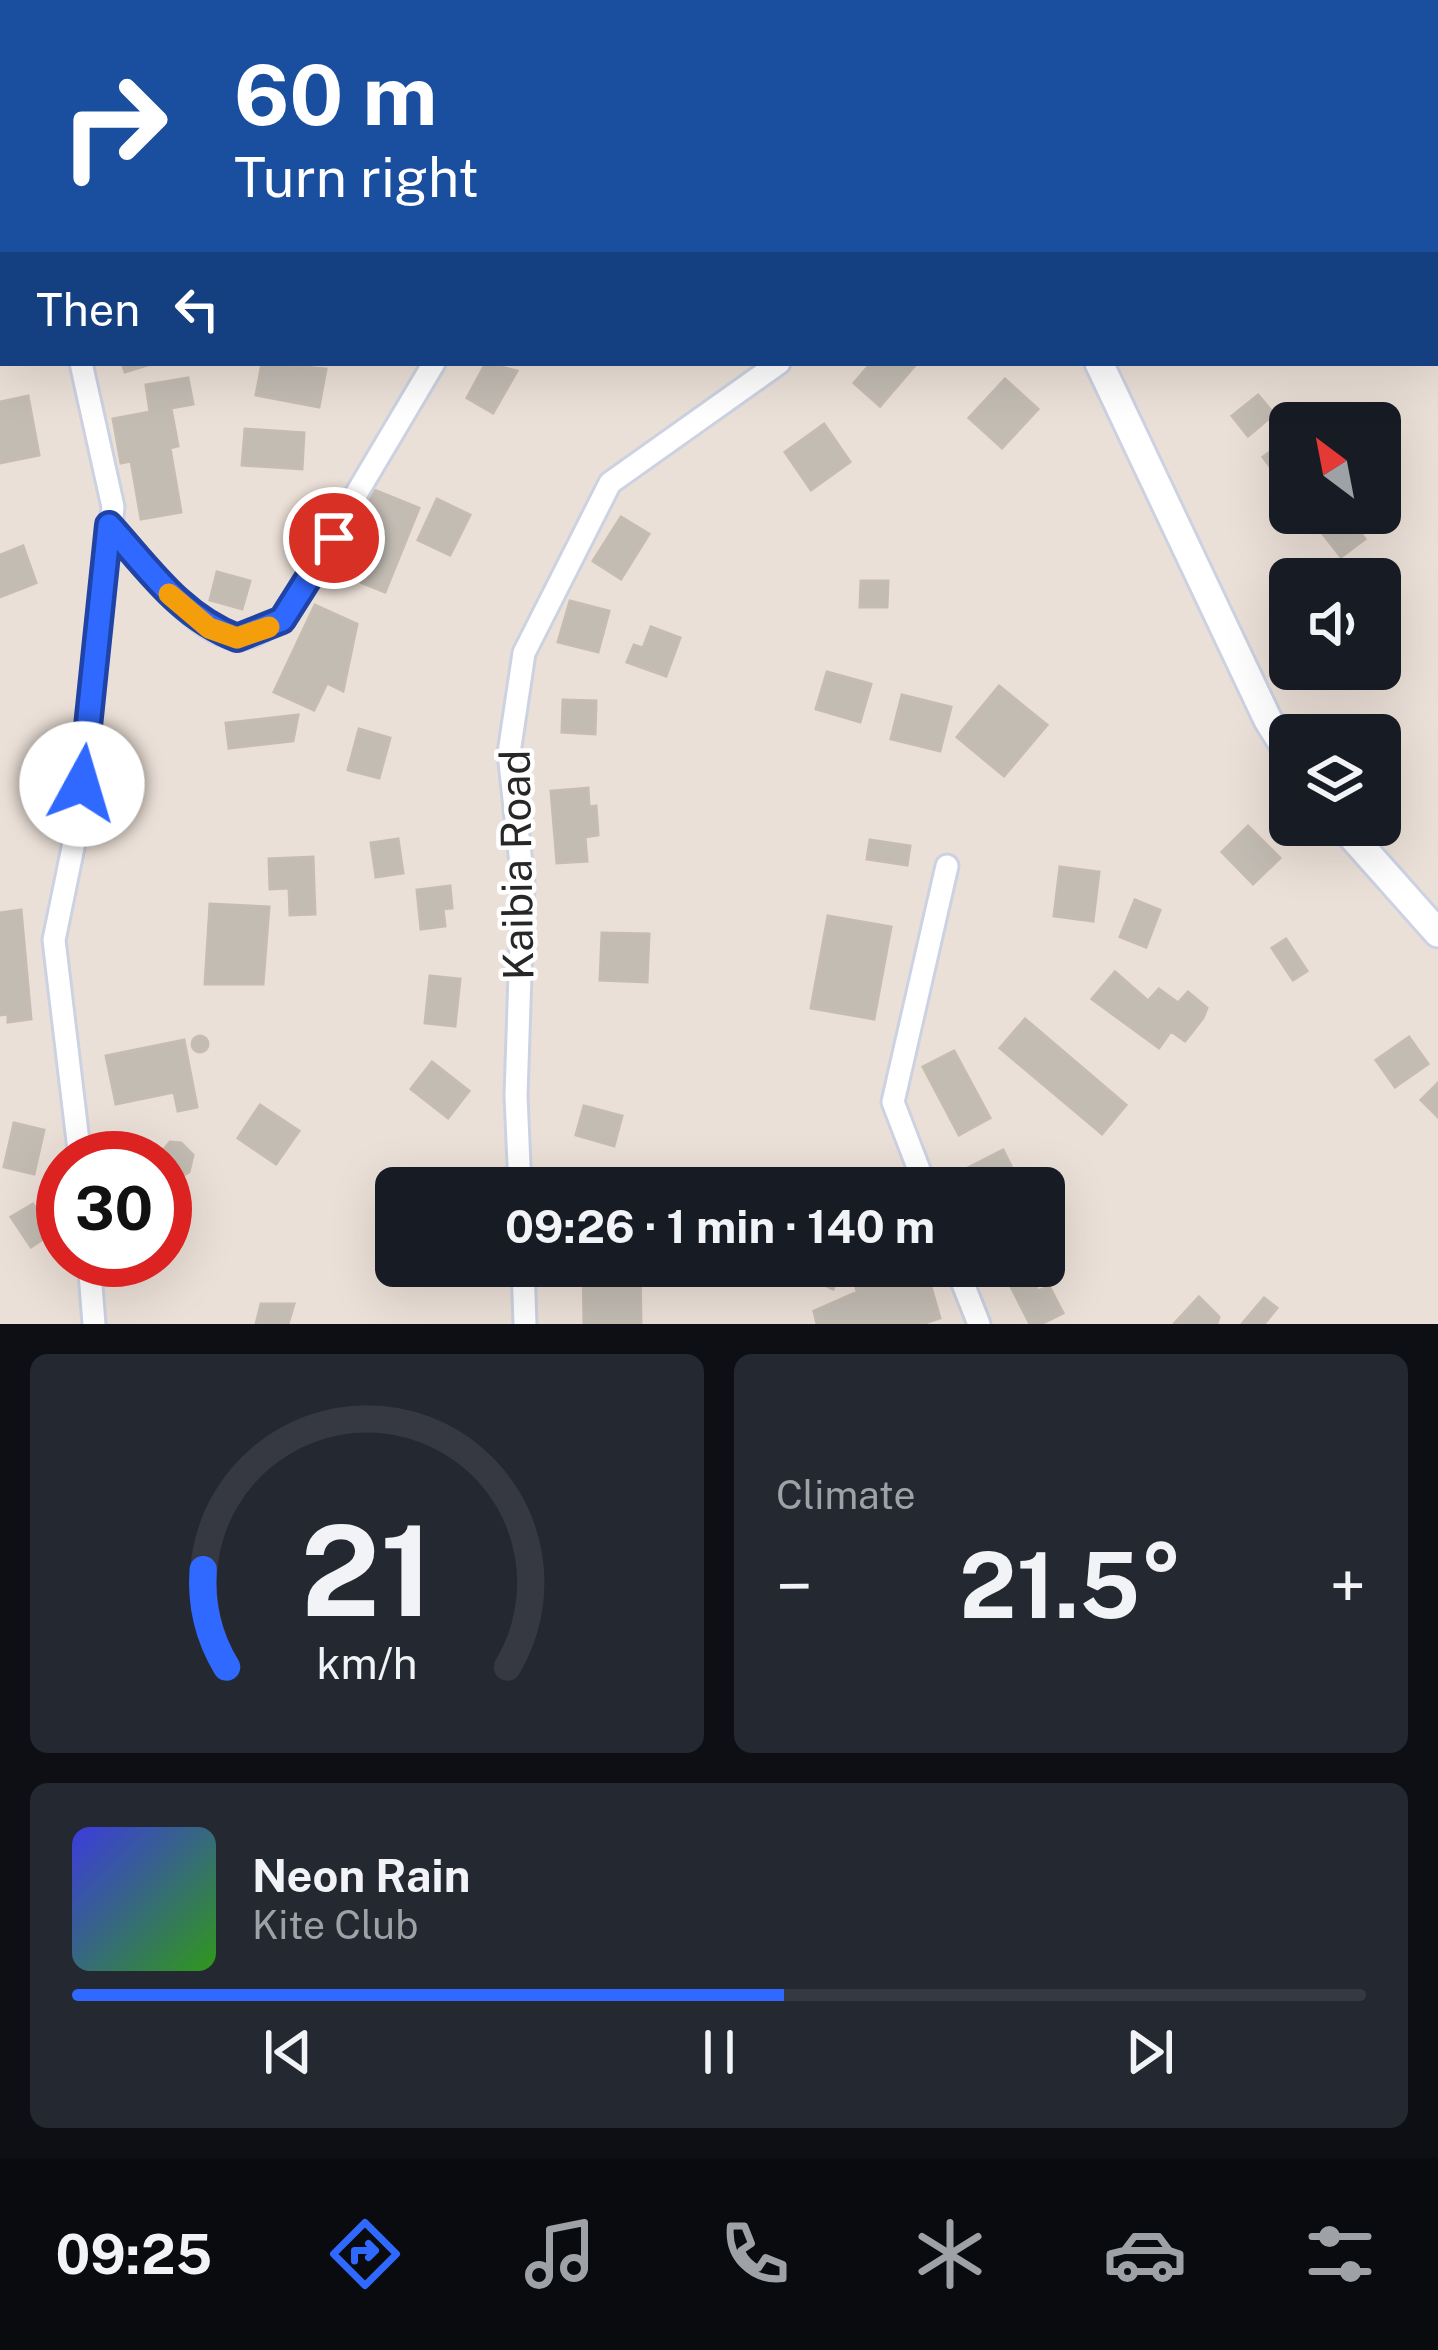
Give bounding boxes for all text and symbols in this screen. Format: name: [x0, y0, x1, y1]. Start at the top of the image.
text: 60 m: [234, 45, 438, 144]
icon: right: [36, 48, 192, 204]
text: Turn right: [234, 146, 479, 209]
icon: left: [164, 276, 230, 342]
text: Then: [36, 283, 140, 336]
north arrow: [1269, 402, 1401, 534]
map controls: [1269, 402, 1401, 846]
pin: [283, 487, 385, 589]
icon: arrive: [301, 505, 367, 571]
button: sound: [1269, 558, 1401, 690]
button: layers: [1269, 714, 1401, 846]
position arrow: [19, 721, 145, 847]
street label: Kaibia Road: [489, 749, 543, 981]
speed limit sign: 30: [36, 1131, 192, 1287]
text: 09:26 · 1 min · 140 m: [505, 1200, 935, 1253]
text: Climate: [776, 1472, 916, 1518]
text: 21: [301, 1497, 433, 1644]
text: 21.5°: [959, 1532, 1183, 1638]
text: −: [776, 1547, 813, 1625]
text: +: [1329, 1547, 1366, 1625]
text: km/h: [317, 1637, 417, 1688]
text: Neon Rain: [252, 1849, 470, 1902]
text: Kite Club: [252, 1902, 418, 1948]
icon: previous: [255, 2019, 321, 2085]
icon: pause: [686, 2019, 752, 2085]
icon: next: [1117, 2019, 1183, 2085]
icon: directions: [323, 2212, 407, 2296]
icon: music: [518, 2212, 602, 2296]
icon: phone: [713, 2212, 797, 2296]
icon: climate: [908, 2212, 992, 2296]
icon: car: [1103, 2212, 1187, 2296]
icon: filters: [1298, 2212, 1382, 2296]
text: 09:25: [56, 2223, 212, 2286]

